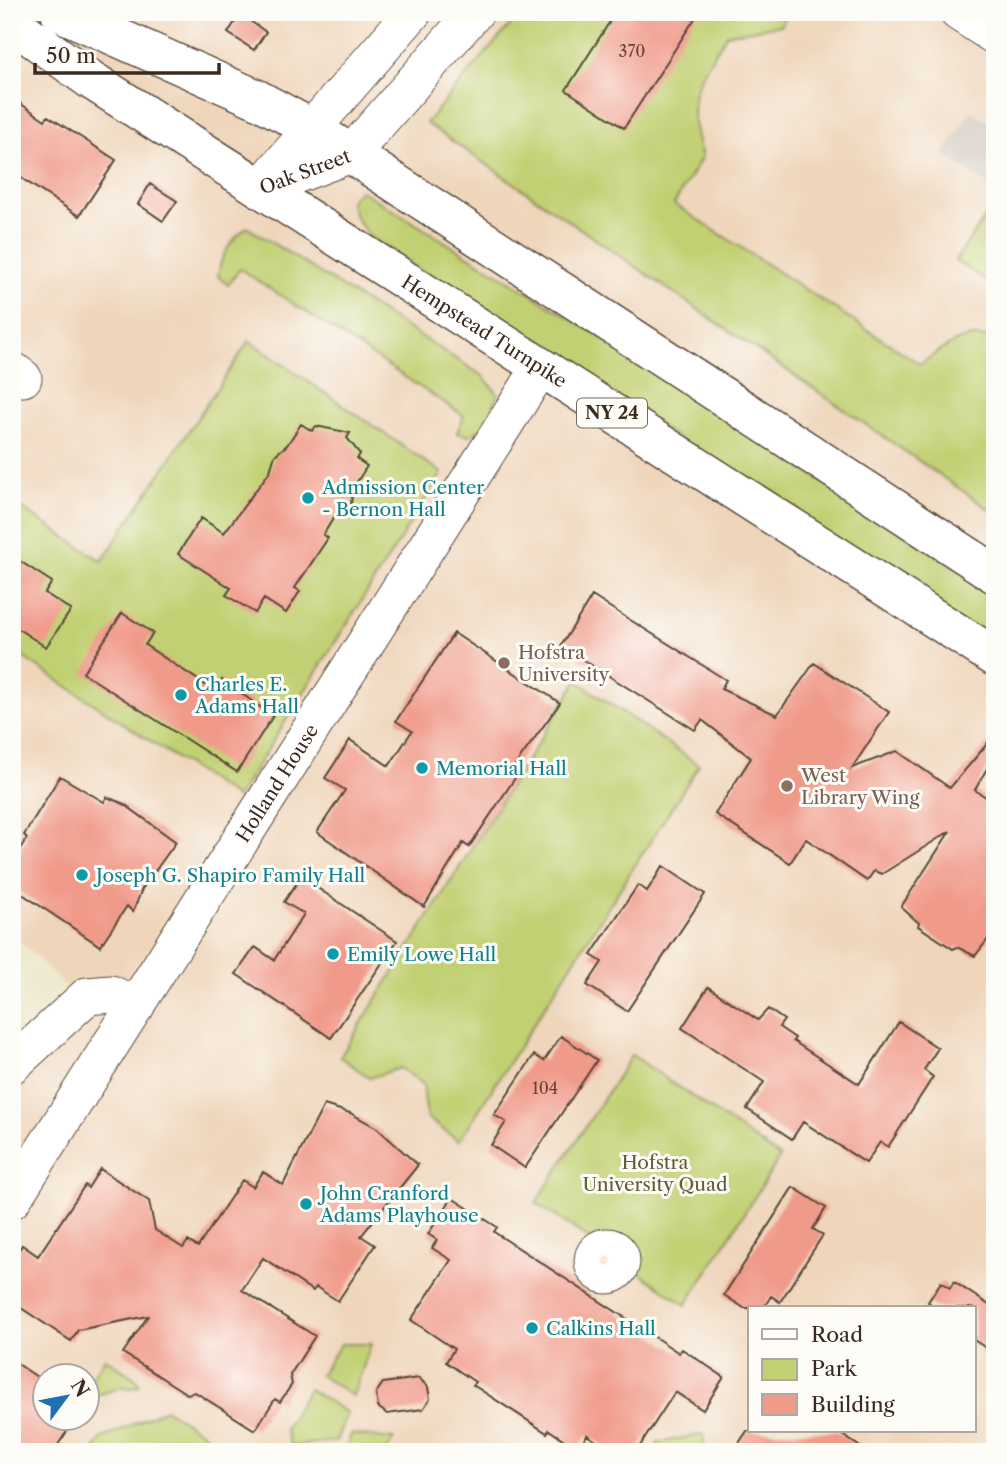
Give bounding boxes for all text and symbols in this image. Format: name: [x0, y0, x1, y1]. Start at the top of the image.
scale bar: [35, 32, 219, 76]
house number: 370: [619, 41, 645, 61]
text: 50 m: [46, 43, 96, 68]
street label: Oak Street: [256, 144, 354, 199]
street label: Hempstead Turnpike: [398, 270, 571, 392]
road number: NY 24: [577, 398, 647, 428]
place label: Admission Center - Bernon Hall: [321, 476, 484, 521]
marker: Admission Center - Bernon Hall: [300, 490, 316, 506]
place label: Hofstra University: [518, 641, 610, 686]
marker: Hofstra University: [496, 655, 512, 671]
place label: Charles E. Adams Hall: [194, 673, 299, 718]
marker: Charles E. Adams Hall: [173, 687, 189, 703]
street label: Holland House: [231, 720, 323, 846]
place label: Memorial Hall: [436, 757, 567, 780]
marker: Memorial Hall: [414, 760, 430, 776]
place label: West Library Wing: [800, 764, 920, 809]
marker: West Library Wing: [779, 778, 795, 794]
place label: Joseph G. Shapiro Family Hall: [93, 864, 366, 887]
marker: Joseph G. Shapiro Family Hall: [74, 867, 90, 883]
place label: Emily Lowe Hall: [347, 943, 496, 966]
marker: Emily Lowe Hall: [325, 946, 341, 962]
house number: 104: [532, 1078, 558, 1098]
park label: Hofstra University Quad: [583, 1151, 728, 1196]
place label: John Cranford Adams Playhouse: [317, 1182, 479, 1227]
marker: John Cranford Adams Playhouse: [298, 1196, 314, 1212]
legend: [748, 1306, 976, 1432]
place label: Calkins Hall: [546, 1317, 656, 1340]
marker: Calkins Hall: [524, 1320, 540, 1336]
text: Road: [811, 1322, 863, 1347]
text: Park: [811, 1356, 857, 1381]
north arrow: [32, 1362, 102, 1432]
text: N: [66, 1375, 94, 1401]
text: Building: [811, 1392, 896, 1417]

